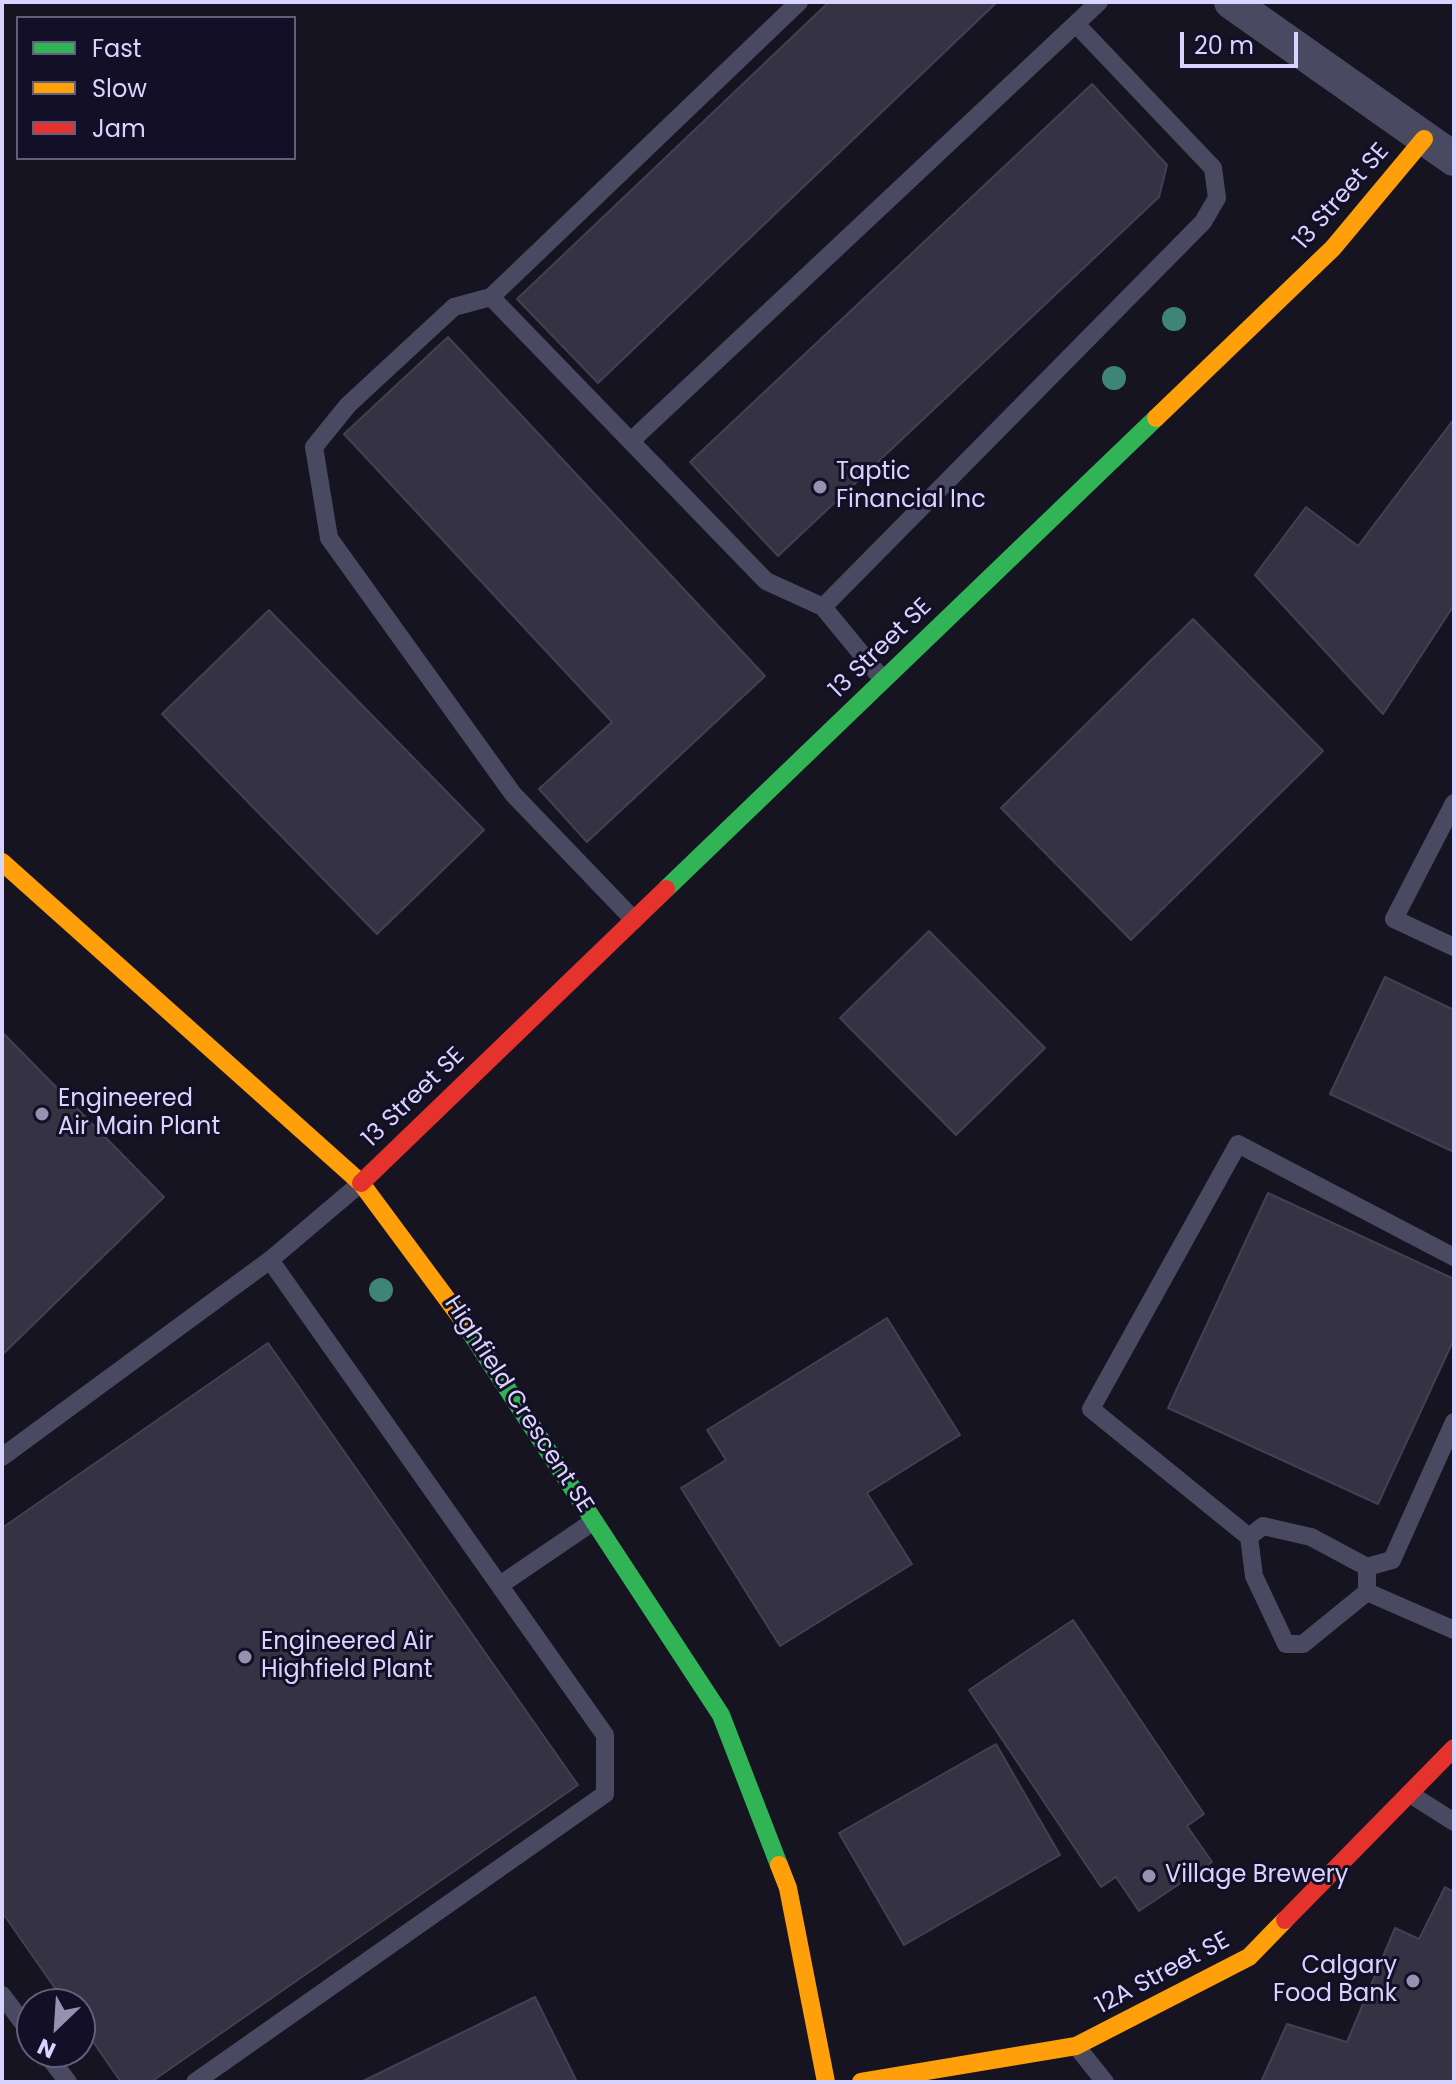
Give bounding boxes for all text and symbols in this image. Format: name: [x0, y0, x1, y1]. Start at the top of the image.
legend: [16, 16, 296, 160]
scale bar: [1184, 16, 1302, 66]
text: 20 m: [1194, 29, 1254, 62]
text: Fast: [92, 32, 142, 65]
text: Slow: [92, 72, 147, 105]
text: Jam: [92, 112, 146, 145]
street label: 13 Street SE: [1288, 138, 1396, 256]
place label: Taptic Financial Inc: [836, 459, 986, 515]
marker: Taptic Financial Inc: [811, 478, 829, 496]
street label: 13 Street SE: [824, 593, 938, 705]
street label: 13 Street SE: [357, 1042, 471, 1154]
place label: Engineered Air Main Plant: [58, 1086, 220, 1142]
marker: Engineered Air Main Plant: [33, 1105, 51, 1123]
street label: Highfield Crescent SE: [437, 1291, 599, 1519]
place label: Engineered Air Highfield Plant: [261, 1629, 433, 1685]
marker: Engineered Air Highfield Plant: [236, 1648, 254, 1666]
place label: Village Brewery: [1165, 1862, 1348, 1890]
marker: Village Brewery: [1140, 1867, 1158, 1885]
street label: 12A Street SE: [1091, 1927, 1235, 2021]
place label: Calgary Food Bank: [1273, 1953, 1397, 2009]
marker: Calgary Food Bank: [1404, 1972, 1422, 1990]
north arrow: [16, 1988, 96, 2068]
text: N: [32, 2031, 61, 2066]

